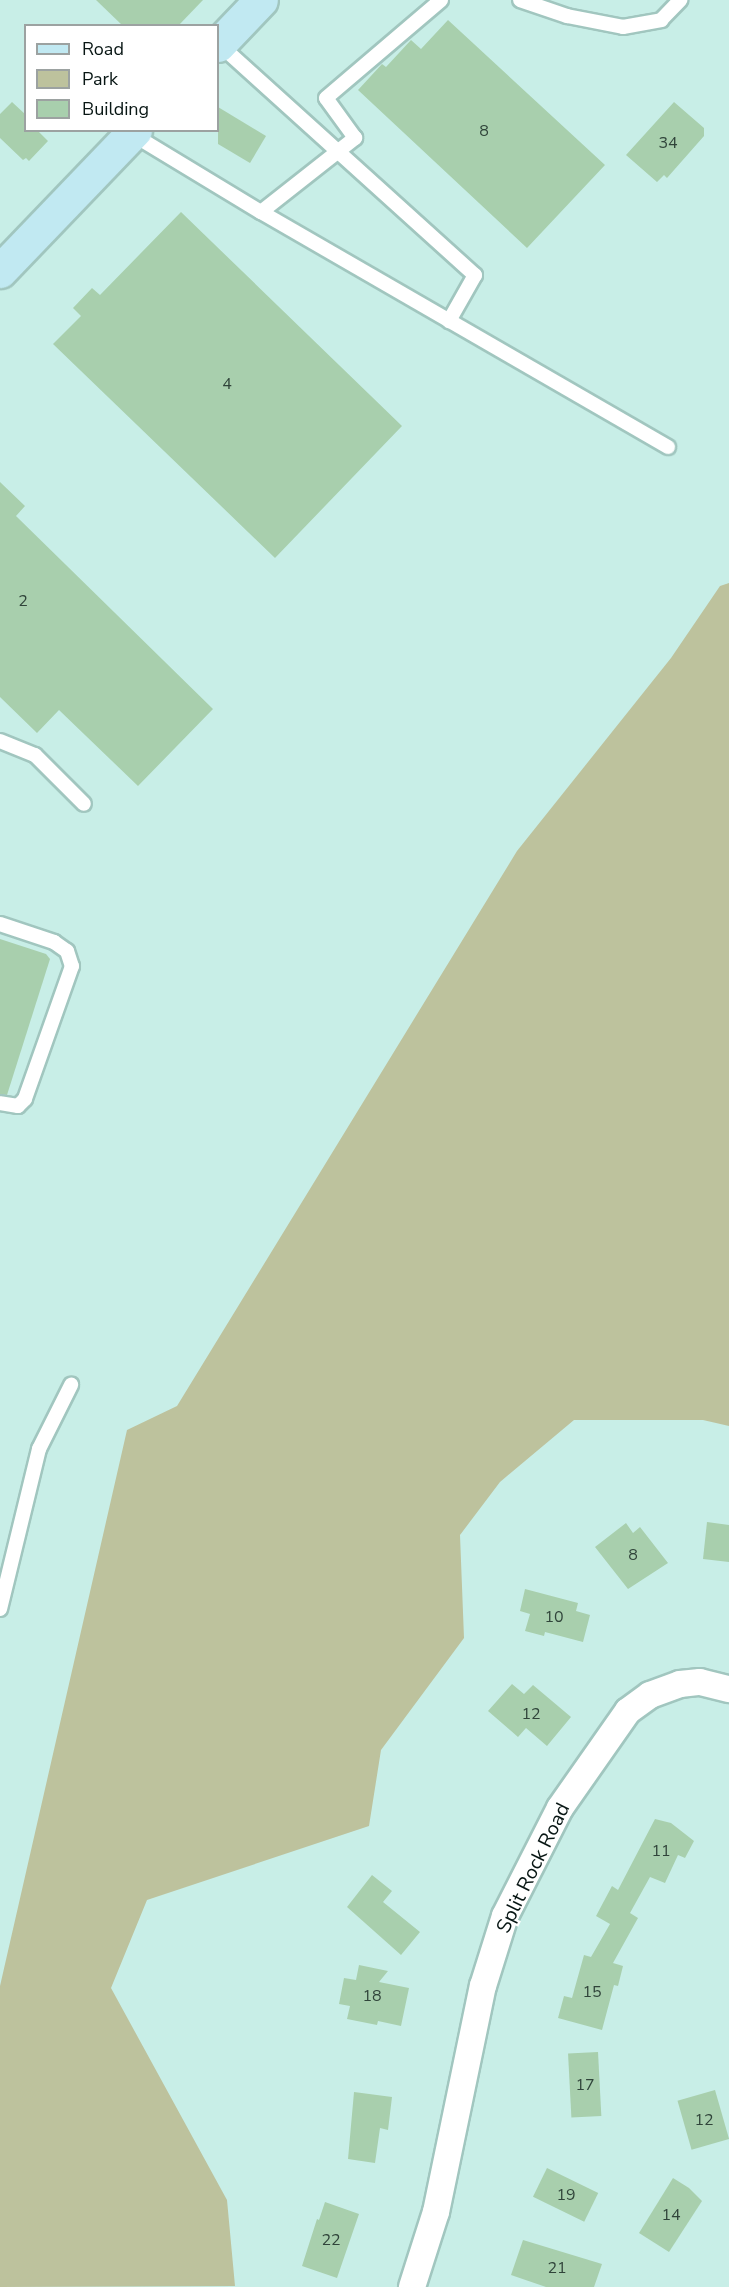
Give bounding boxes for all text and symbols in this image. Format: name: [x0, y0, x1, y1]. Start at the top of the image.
legend: [24, 24, 219, 132]
text: Road: [82, 37, 124, 61]
text: Park: [82, 67, 118, 91]
text: Building: [82, 97, 149, 121]
house number: 8: [479, 121, 489, 141]
house number: 34: [658, 133, 678, 153]
house number: 4: [222, 374, 232, 394]
house number: 2: [18, 591, 28, 611]
house number: 8: [628, 1545, 638, 1565]
house number: 10: [544, 1607, 564, 1627]
house number: 12: [521, 1704, 541, 1724]
street label: Split Rock Road: [491, 1799, 575, 1937]
house number: 11: [651, 1841, 671, 1861]
house number: 15: [582, 1982, 602, 2002]
house number: 18: [362, 1986, 382, 2006]
house number: 17: [575, 2075, 595, 2095]
house number: 12: [694, 2110, 714, 2130]
house number: 19: [556, 2185, 576, 2205]
house number: 14: [661, 2205, 681, 2225]
house number: 22: [321, 2230, 341, 2250]
house number: 21: [547, 2258, 567, 2278]

